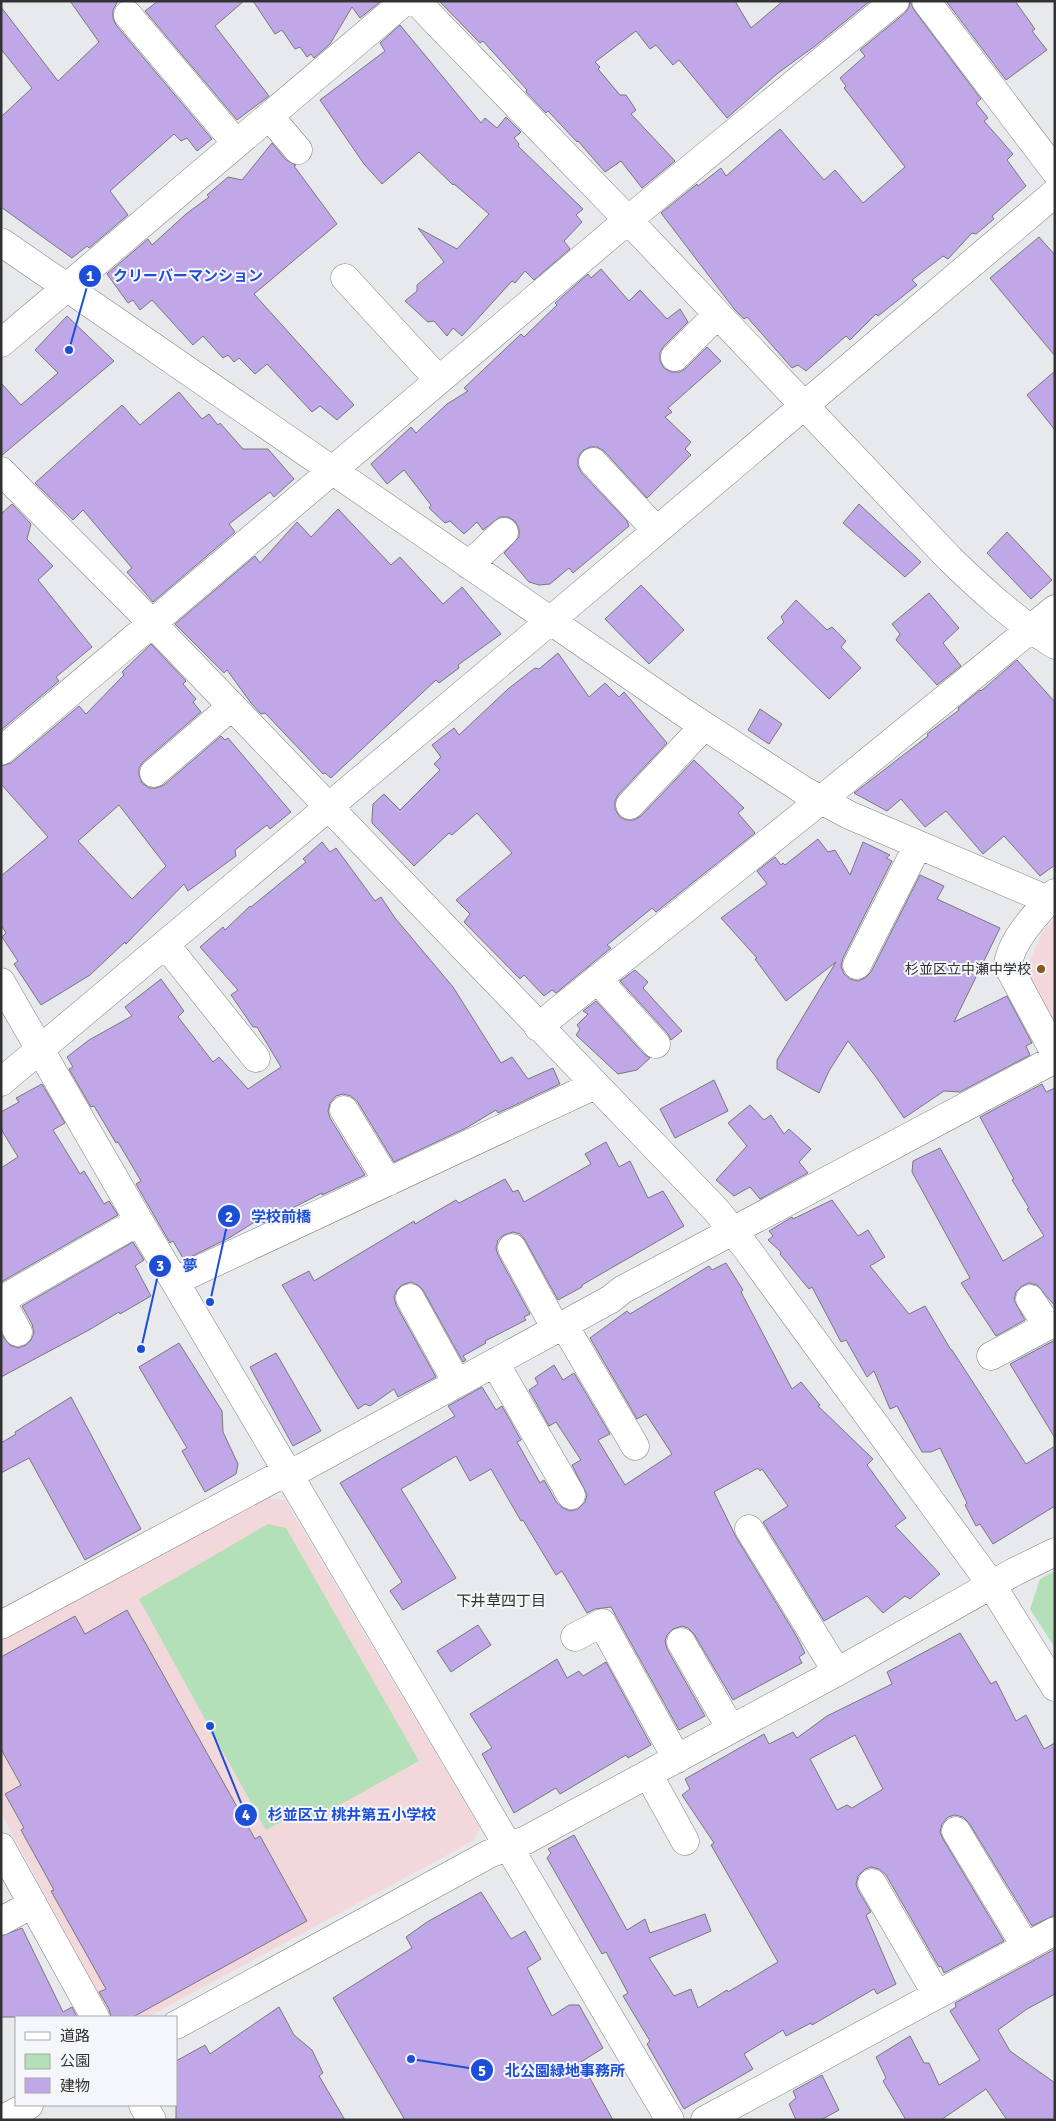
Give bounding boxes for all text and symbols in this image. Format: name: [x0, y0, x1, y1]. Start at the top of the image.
callout: クリーバーマンション: [78, 261, 273, 291]
text: 1: [86, 267, 94, 285]
text: クリーバーマンション: [113, 267, 263, 285]
place label: 杉並区立中瀬中学校: [905, 961, 1031, 978]
marker: 杉並区立中瀬中学校: [1035, 963, 1047, 975]
callout: 学校前橋: [216, 1201, 321, 1231]
text: 2: [225, 1208, 233, 1226]
text: 学校前橋: [251, 1208, 312, 1226]
callout: 夢: [148, 1251, 208, 1281]
text: 3: [156, 1257, 164, 1275]
text: 夢: [182, 1257, 198, 1275]
district label: 下井草四丁目: [456, 1592, 546, 1610]
callout: 杉並区立 桃井第五小学校: [233, 1800, 446, 1830]
text: 4: [242, 1806, 250, 1824]
text: 杉並区立 桃井第五小学校: [268, 1806, 436, 1824]
legend: [15, 2016, 178, 2106]
text: 道路: [60, 2027, 90, 2045]
text: 公園: [60, 2052, 90, 2070]
callout: 北公園緑地事務所: [470, 2055, 635, 2085]
text: 5: [478, 2062, 486, 2080]
text: 北公園緑地事務所: [505, 2062, 625, 2080]
text: 建物: [60, 2077, 90, 2095]

